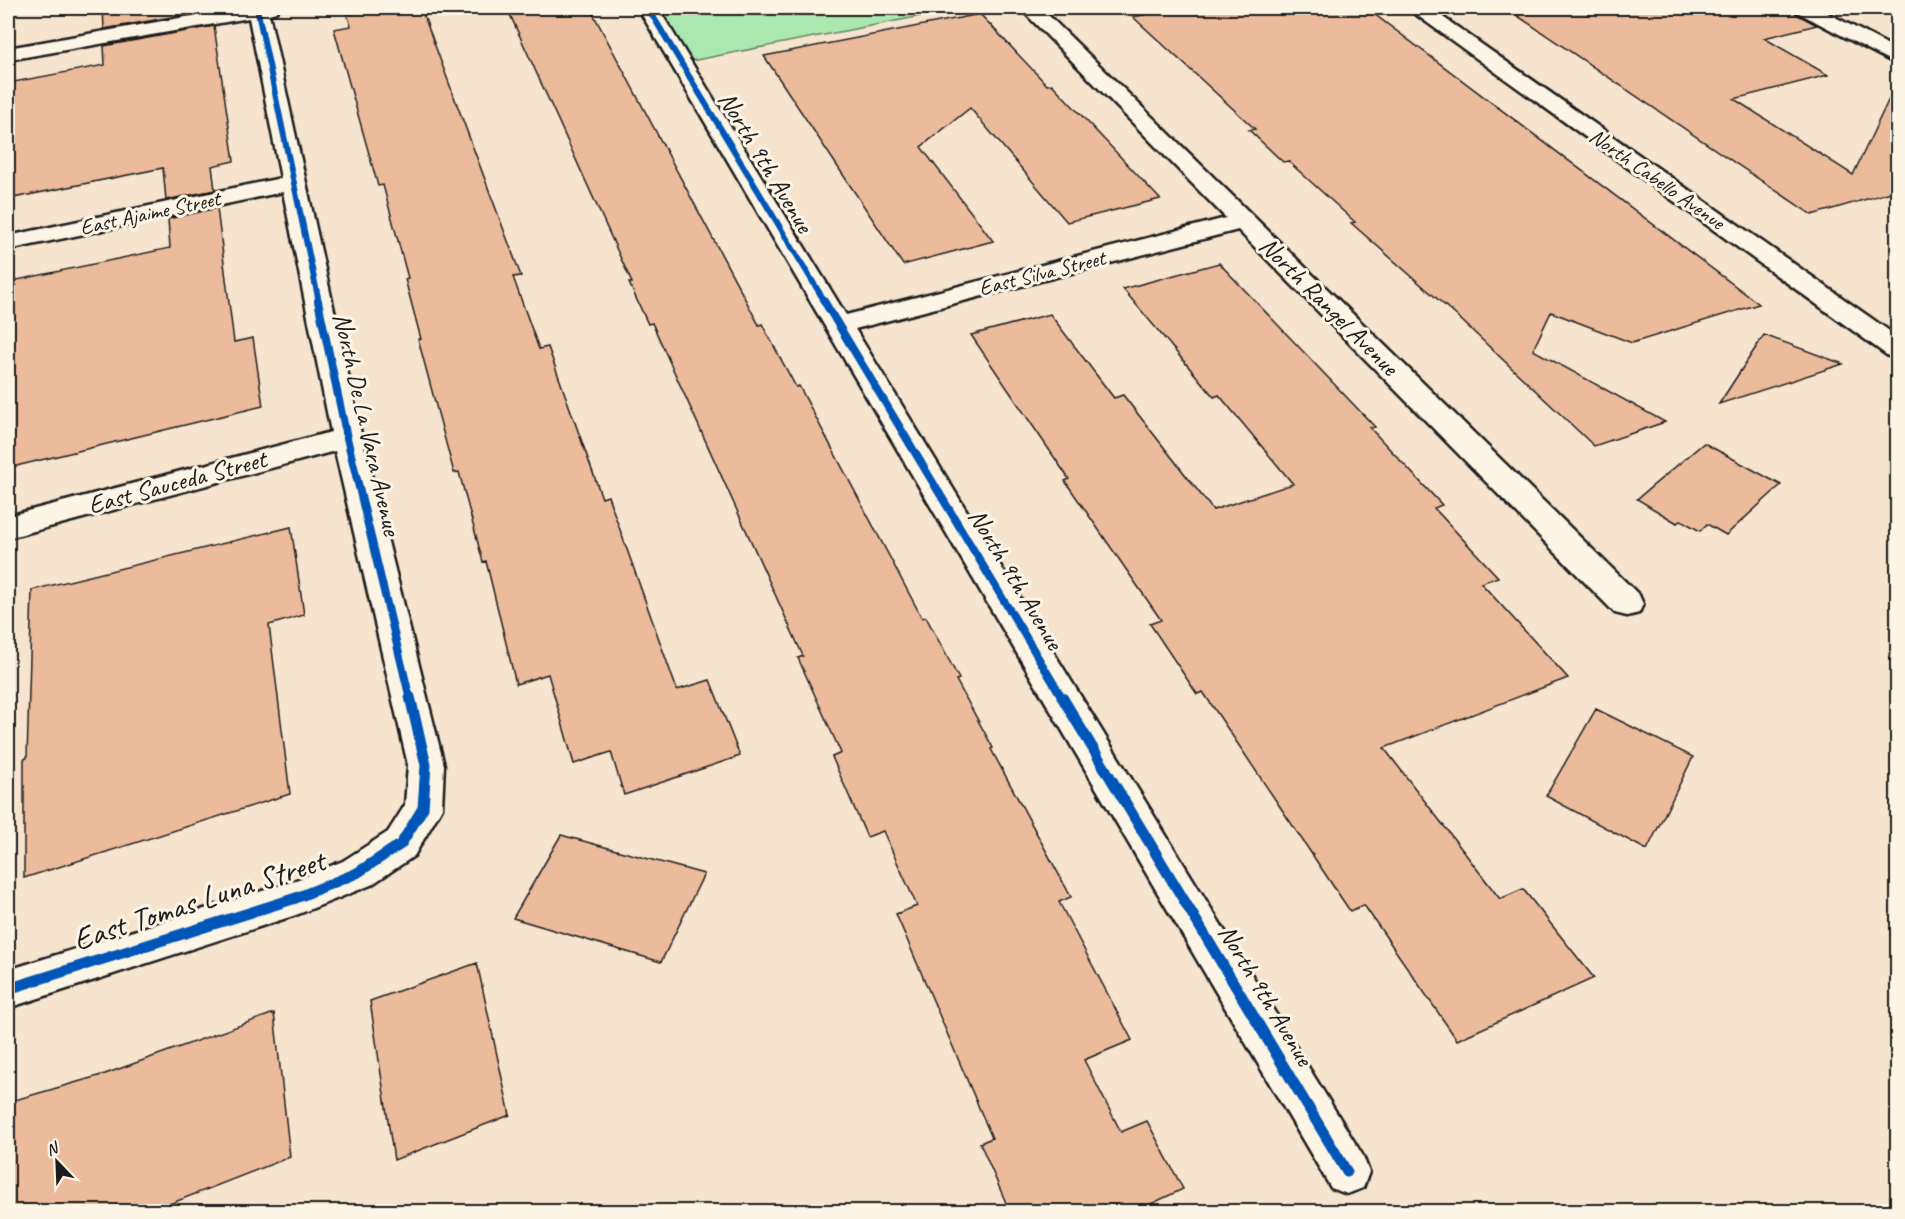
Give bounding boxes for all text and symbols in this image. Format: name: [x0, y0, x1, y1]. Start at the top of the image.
street label: North 9th Avenue: [711, 85, 822, 240]
street label: North Cabello Avenue: [1584, 122, 1732, 237]
street label: East Ajaime Street: [77, 184, 225, 242]
street label: North Rangel Avenue: [1252, 229, 1407, 384]
street label: East Silva Street: [976, 243, 1111, 302]
street label: North De La Vara Avenue: [325, 310, 409, 540]
street label: East Sauceda Street: [84, 442, 272, 522]
street label: North 9th Avenue: [961, 502, 1072, 657]
street label: East Tomas Luna Street: [68, 839, 333, 960]
street label: North 9th Avenue: [1211, 918, 1322, 1073]
north arrow: [27, 1132, 87, 1192]
text: N: [43, 1137, 63, 1160]

